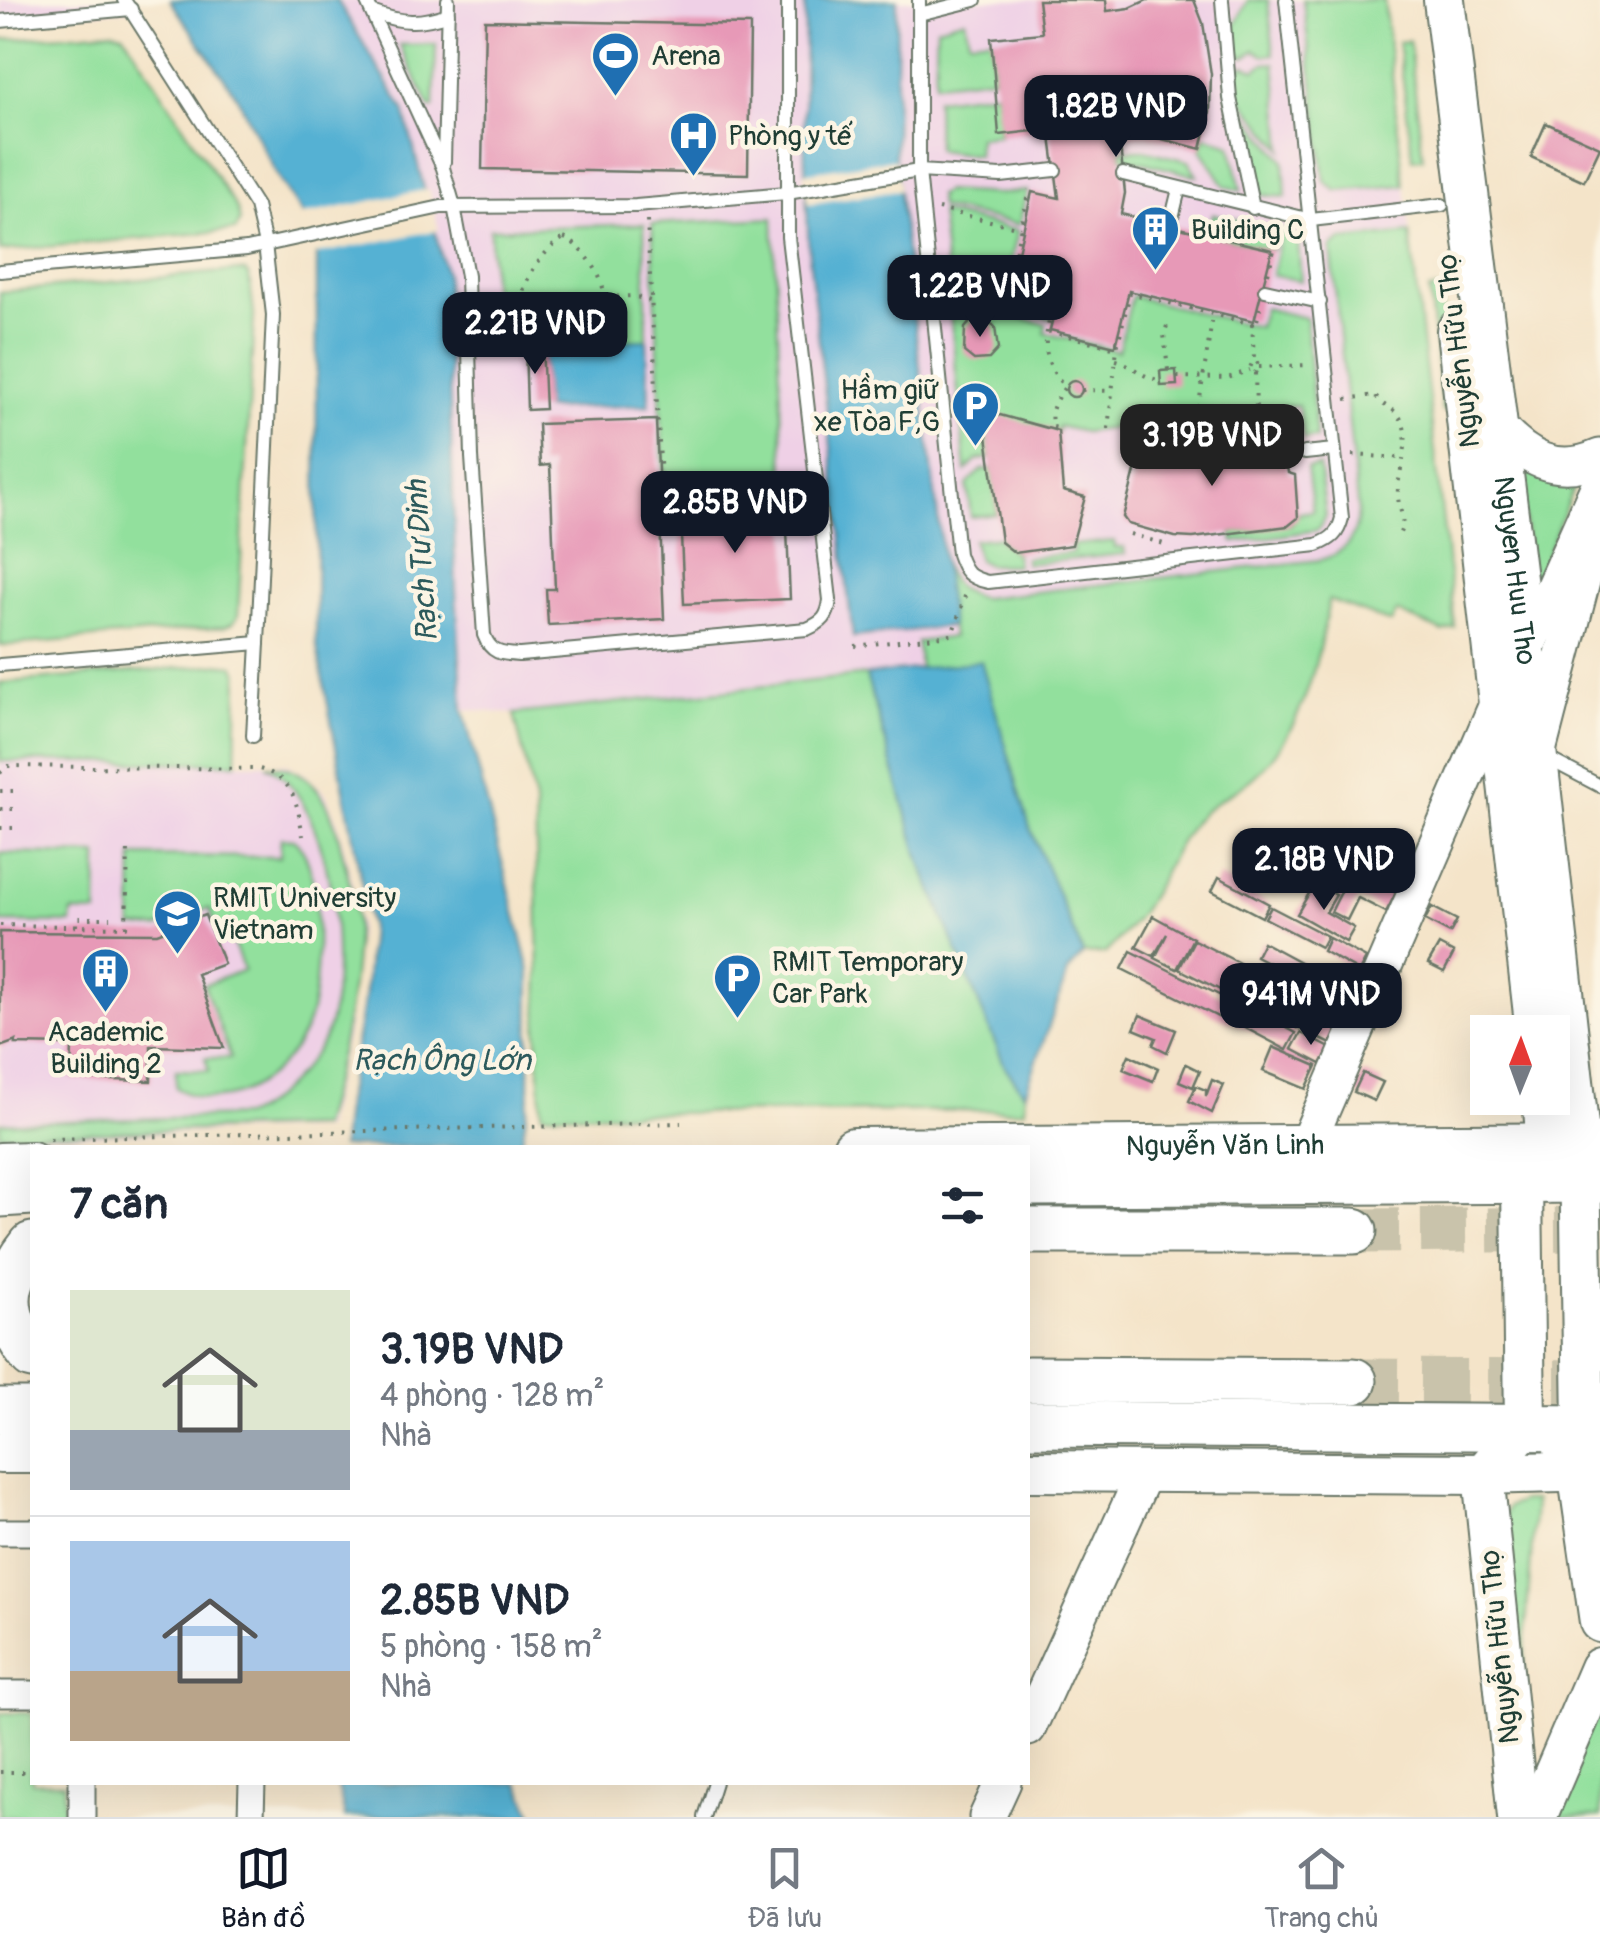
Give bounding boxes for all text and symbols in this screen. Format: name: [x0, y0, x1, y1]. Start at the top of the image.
sports icon: Arena: [590, 30, 642, 98]
place label: Arena: [651, 39, 721, 74]
pin: 1.82B VND: [1002, 75, 1230, 160]
text: 1.82B VND: [1046, 87, 1186, 127]
hospital icon: Phòng y tế: [667, 110, 719, 178]
place label: Phòng y tế: [728, 119, 853, 154]
building icon: Building C: [1130, 204, 1182, 272]
place label: Building C: [1191, 213, 1304, 248]
street label: Nguyễn Hữu Thọ: [1430, 250, 1488, 450]
pin: 1.22B VND: [866, 255, 1094, 340]
text: 1.22B VND: [909, 267, 1051, 307]
pin: 2.21B VND: [421, 292, 649, 377]
text: 2.21B VND: [464, 304, 606, 344]
place label: Hầm giữ xe Tòa F,G: [814, 372, 940, 440]
parking icon: Hầm giữ xe Tòa F,G: [949, 380, 1001, 448]
pin: 3.19B VND: [1098, 404, 1326, 489]
text: 3.19B VND: [1142, 416, 1282, 456]
pin: 2.85B VND: [621, 471, 849, 556]
street label: Nguyen Huu Tho: [1486, 474, 1544, 667]
water label: Rạch Tư Dinh: [398, 477, 446, 643]
text: 2.85B VND: [663, 483, 807, 523]
pin: 2.18B VND: [1210, 828, 1438, 913]
text: 2.18B VND: [1254, 840, 1394, 880]
place label: RMIT University Vietnam: [213, 881, 396, 948]
school or university icon: RMIT University Vietnam: [152, 888, 204, 956]
place label: RMIT Temporary Car Park: [772, 945, 963, 1012]
building icon: Academic Building 2: [80, 946, 132, 1014]
parking icon: RMIT Temporary Car Park: [711, 952, 763, 1020]
pin: 941M VND: [1208, 963, 1414, 1048]
text: 941M VND: [1242, 975, 1380, 1015]
place label: Academic Building 2: [47, 1015, 165, 1082]
north arrow: [1470, 1015, 1570, 1115]
map controls: [1470, 1015, 1570, 1115]
water label: Rạch Ông Lớn: [353, 1042, 533, 1079]
street label: Nguyễn Văn Linh: [1126, 1127, 1324, 1164]
icon: filters: [935, 1178, 990, 1233]
text: 7 căn: [70, 1179, 168, 1231]
text: 3.19B VND: [380, 1324, 563, 1376]
icon: home: [150, 1330, 270, 1450]
text: 4 phòng · 128 m²: [380, 1376, 604, 1416]
text: Nhà: [380, 1416, 431, 1456]
street label: Nguyễn Hữu Thọ: [1472, 1546, 1528, 1746]
text: 2.85B VND: [380, 1575, 569, 1627]
icon: home: [150, 1581, 270, 1701]
text: 5 phòng · 158 m²: [380, 1627, 603, 1667]
text: Nhà: [380, 1667, 431, 1707]
tab: Bản đồ: [221, 1841, 305, 1936]
tab: Đã lưu: [748, 1841, 822, 1936]
tab: Trang chủ: [1264, 1841, 1379, 1936]

